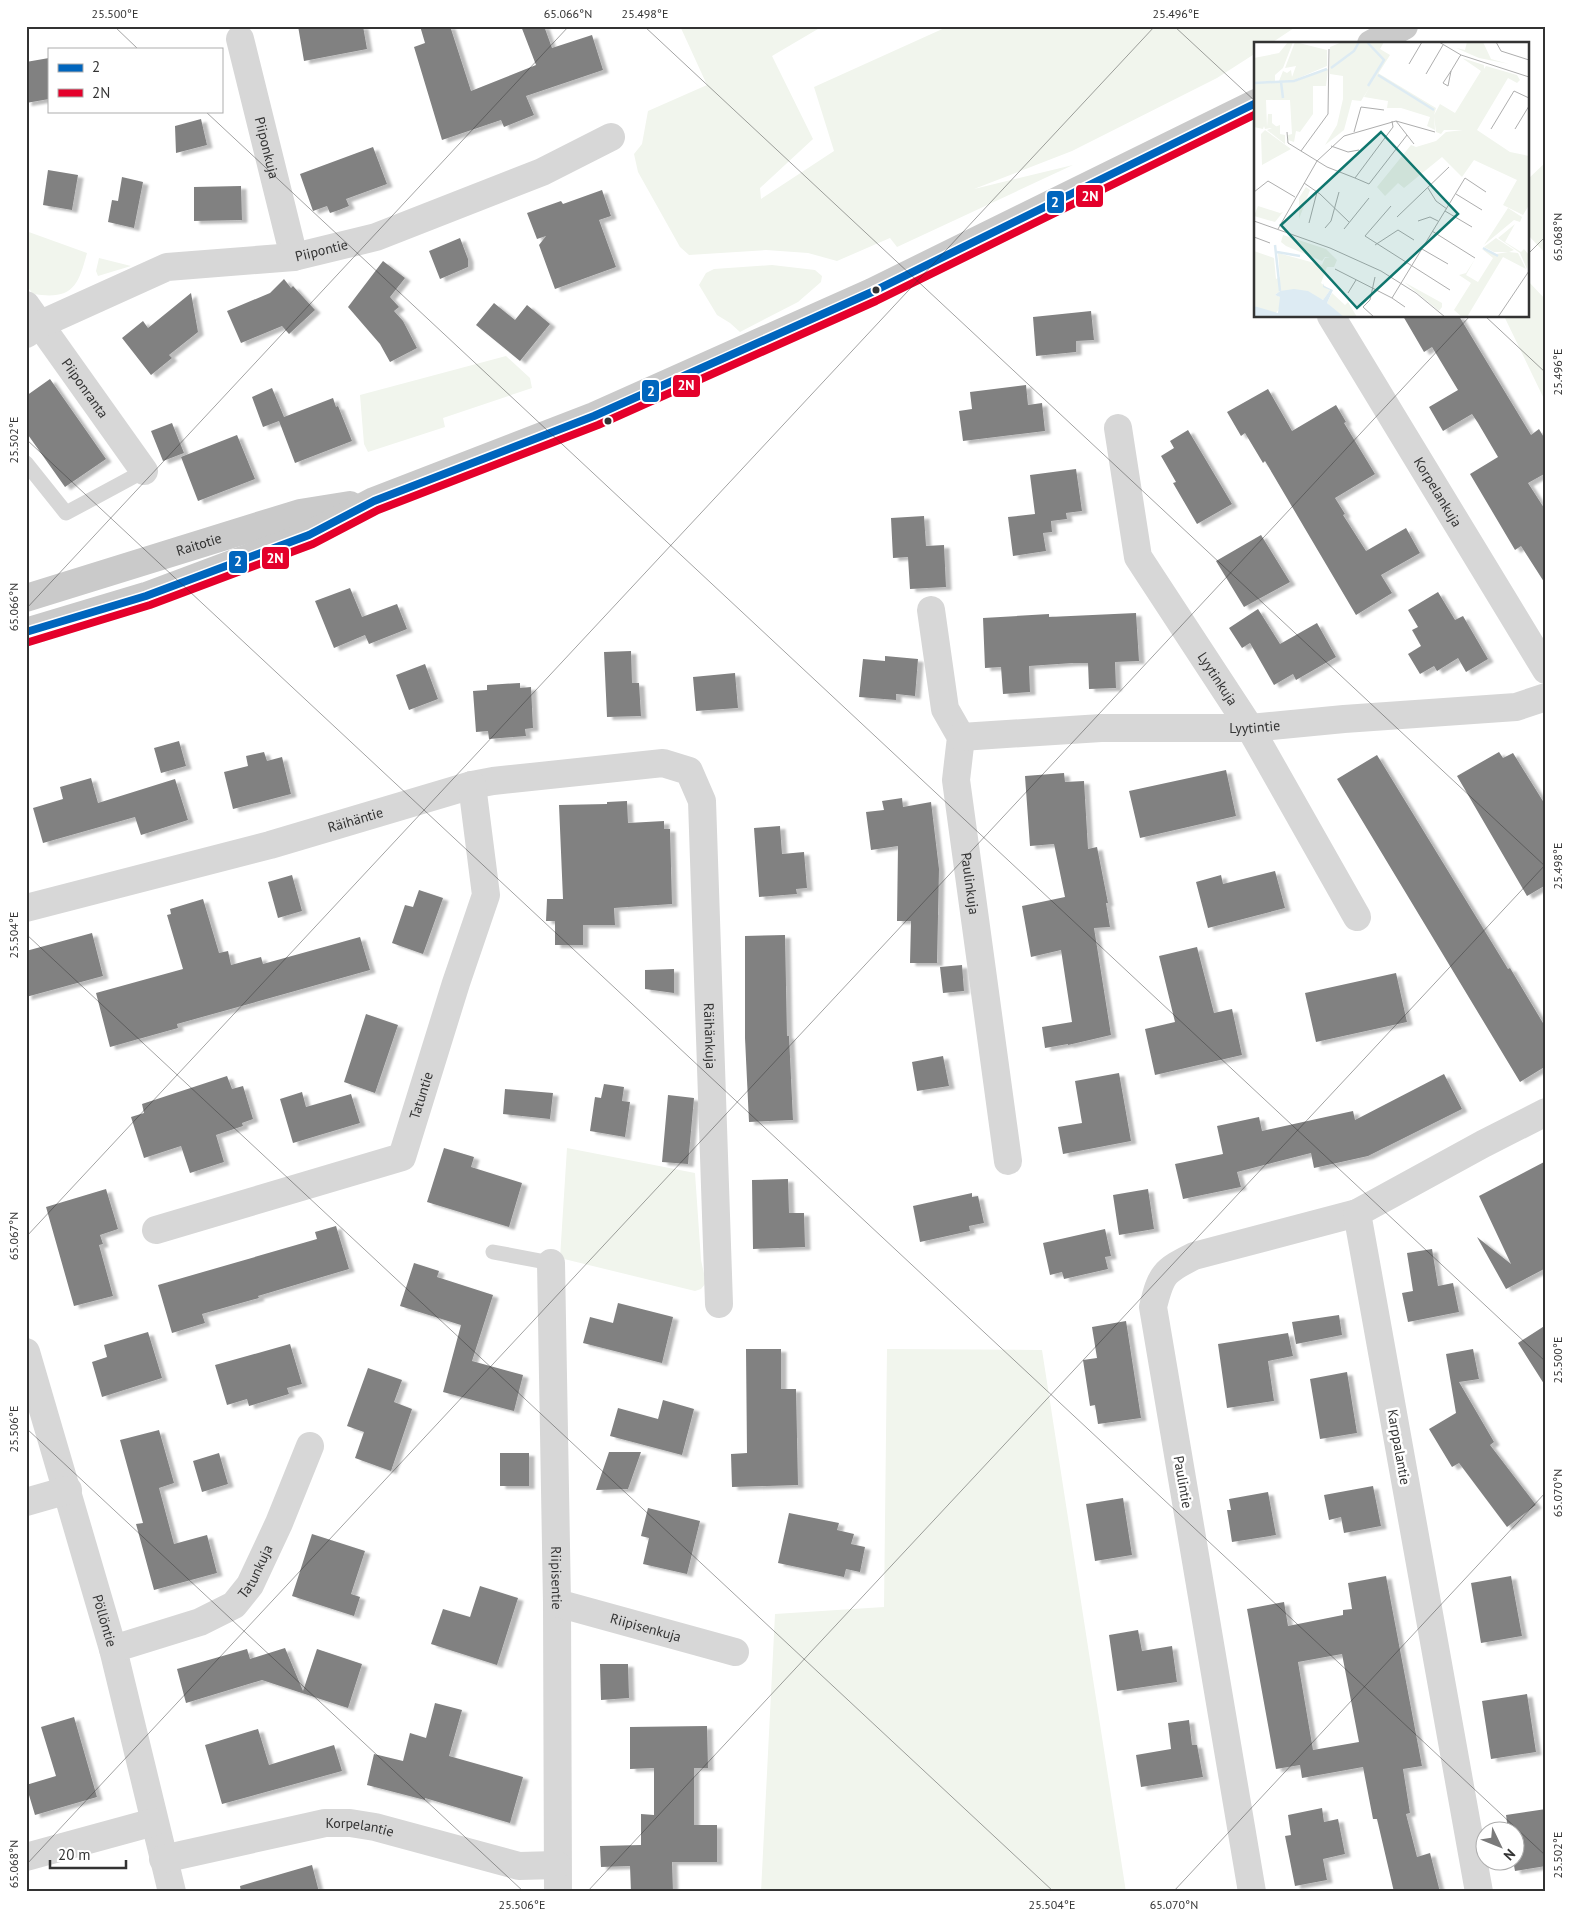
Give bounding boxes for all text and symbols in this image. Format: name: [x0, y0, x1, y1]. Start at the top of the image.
text: 25.500°E: [92, 6, 138, 21]
text: 65.066°N: [544, 6, 592, 21]
text: 25.498°E: [622, 6, 668, 21]
text: 25.496°E: [1153, 6, 1199, 21]
inset map: [1254, 42, 1530, 318]
legend: [48, 48, 222, 112]
text: 2: [92, 57, 100, 76]
text: 2N: [92, 83, 110, 102]
street label: Piiponkuja: [251, 115, 283, 181]
line badge: 2N: [1075, 184, 1104, 208]
text: 2N: [1081, 187, 1099, 205]
line badge: 2: [1046, 190, 1065, 214]
text: 2: [1051, 193, 1059, 211]
text: 65.068°N: [1550, 213, 1565, 261]
street label: Piipontie: [293, 235, 350, 265]
unlabelled marker: [871, 285, 881, 295]
text: 25.496°E: [1550, 349, 1565, 395]
street label: Piiponranta: [58, 355, 113, 422]
line badge: 2N: [672, 374, 701, 398]
text: 2N: [677, 376, 695, 394]
line badge: 2: [641, 379, 660, 403]
text: 2: [647, 382, 655, 400]
unlabelled marker: [603, 416, 613, 426]
text: 25.502°E: [6, 417, 21, 463]
street label: Korpelankuja: [1410, 454, 1466, 530]
street label: Raitotie: [174, 529, 224, 560]
line badge: 2N: [261, 546, 290, 570]
text: 2N: [266, 549, 284, 567]
line badge: 2: [228, 550, 248, 574]
text: 2: [234, 552, 242, 570]
text: 65.066°N: [6, 583, 21, 631]
street label: Lyytinkuja: [1194, 649, 1242, 709]
street label: Lyytintie: [1229, 716, 1281, 737]
street label: Räihäntie: [325, 803, 385, 836]
text: 25.498°E: [1550, 843, 1565, 889]
street label: Paulinkuja: [957, 851, 983, 916]
text: 25.504°E: [6, 912, 21, 958]
street label: Räihänkuja: [700, 1003, 720, 1069]
street label: Tatuntie: [405, 1069, 437, 1122]
text: 65.067°N: [6, 1212, 21, 1260]
text: 25.500°E: [1550, 1337, 1565, 1383]
text: 25.506°E: [6, 1406, 21, 1452]
street label: Karppalantie: [1384, 1408, 1414, 1486]
street label: Paulintie: [1170, 1454, 1196, 1510]
text: 65.070°N: [1550, 1469, 1565, 1517]
street label: Tatunkuja: [234, 1542, 277, 1602]
street label: Riipisentie: [547, 1546, 566, 1610]
street label: Pöllöntie: [89, 1592, 121, 1649]
street label: Riipisenkuja: [608, 1609, 683, 1646]
street label: Korpelantie: [325, 1814, 396, 1841]
north arrow: [1474, 1820, 1524, 1870]
text: 25.502°E: [1550, 1832, 1565, 1878]
scale bar: [50, 1838, 126, 1870]
text: 65.068°N: [6, 1840, 21, 1888]
text: 20 m: [58, 1845, 91, 1864]
text: N: [1500, 1845, 1519, 1864]
text: 25.506°E: [499, 1897, 545, 1912]
text: 25.504°E: [1029, 1897, 1075, 1912]
text: 65.070°N: [1150, 1897, 1198, 1912]

